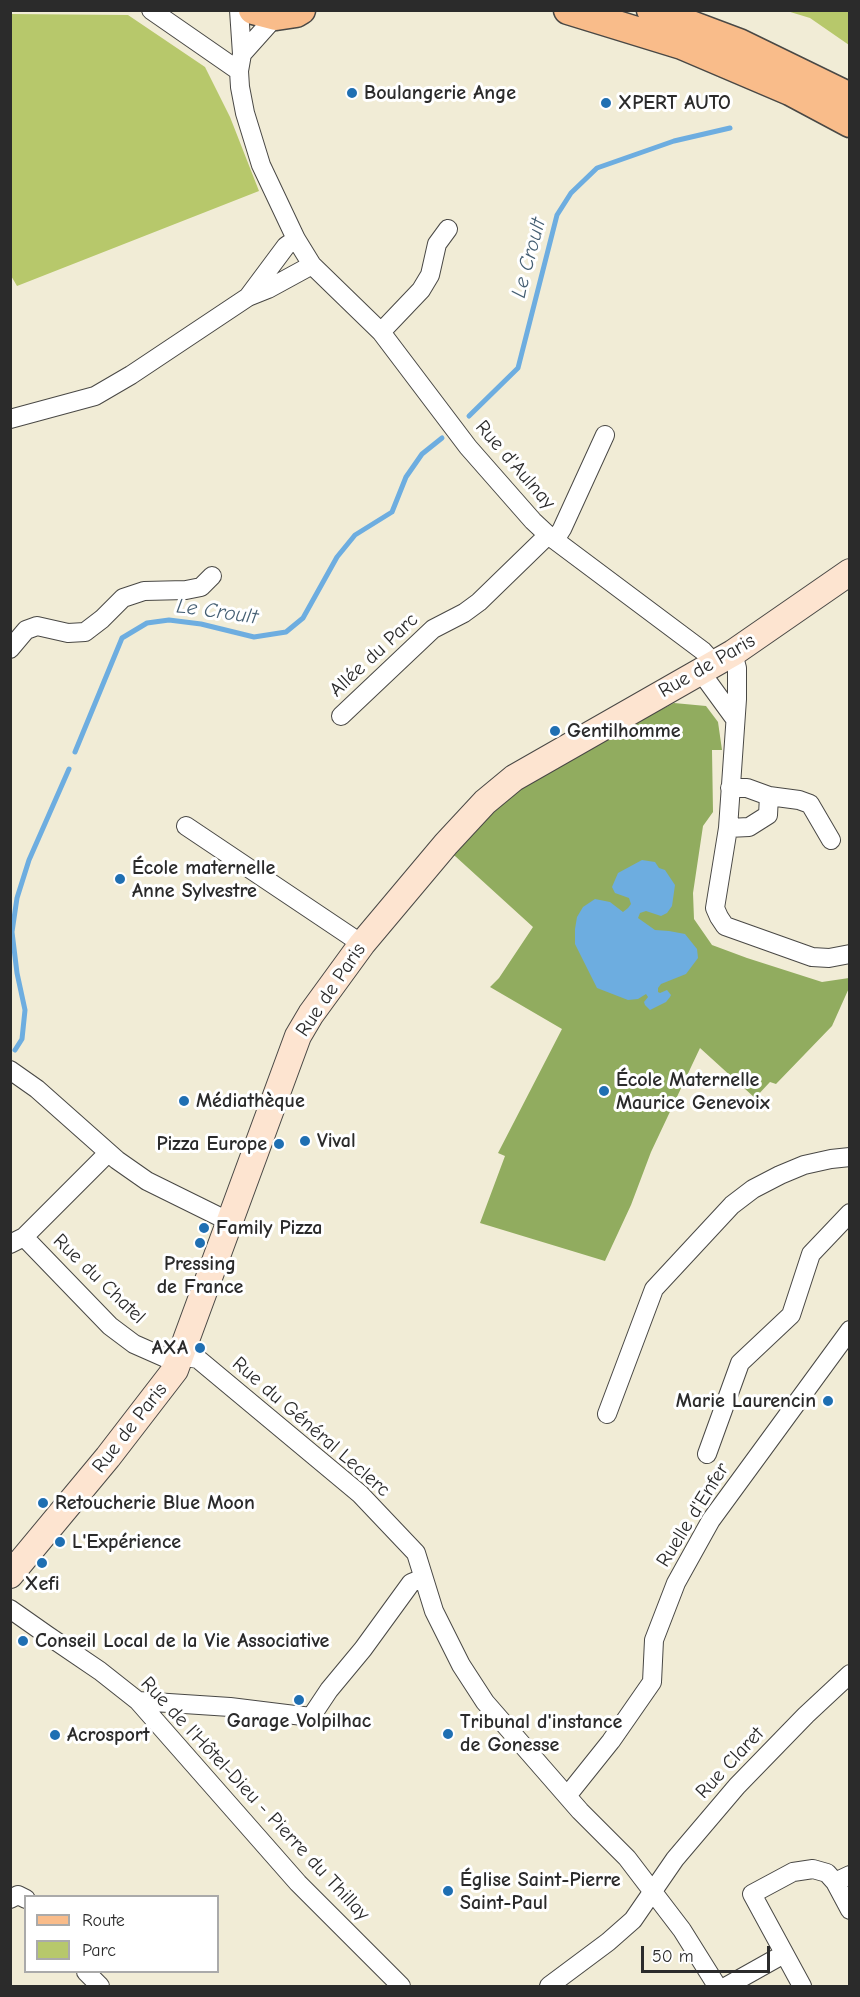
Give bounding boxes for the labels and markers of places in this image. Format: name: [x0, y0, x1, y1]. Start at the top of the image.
place label: Boulangerie Ange: [364, 81, 516, 105]
marker: Boulangerie Ange: [345, 86, 359, 100]
place label: XPERT AUTO: [618, 91, 731, 115]
marker: XPERT AUTO: [599, 96, 613, 110]
place label: Gentilhomme: [567, 719, 680, 743]
marker: Gentilhomme: [548, 724, 562, 738]
place label: École maternelle Anne Sylvestre: [132, 856, 275, 903]
marker: École maternelle Anne Sylvestre: [113, 872, 127, 886]
place label: École Maternelle Maurice Genevoix: [616, 1068, 770, 1115]
marker: École Maternelle Maurice Genevoix: [597, 1084, 611, 1098]
place label: Médiathèque: [196, 1089, 305, 1113]
marker: Médiathèque: [177, 1094, 191, 1108]
place label: Vival: [317, 1129, 356, 1153]
place label: Pizza Europe: [156, 1132, 267, 1156]
marker: Vival: [298, 1134, 312, 1148]
marker: Pizza Europe: [272, 1137, 286, 1151]
place label: Family Pizza: [216, 1216, 322, 1240]
marker: Family Pizza: [197, 1221, 211, 1235]
marker: Pressing de France: [193, 1236, 207, 1250]
place label: Pressing de France: [157, 1252, 243, 1299]
place label: AXA: [152, 1336, 188, 1360]
marker: AXA: [193, 1341, 207, 1355]
place label: Marie Laurencin: [676, 1389, 816, 1413]
marker: Marie Laurencin: [821, 1394, 835, 1408]
place label: Retoucherie Blue Moon: [55, 1491, 255, 1515]
marker: Retoucherie Blue Moon: [36, 1496, 50, 1510]
place label: L'Expérience: [72, 1530, 181, 1554]
marker: L'Expérience: [53, 1535, 67, 1549]
marker: Xefi: [35, 1556, 49, 1570]
place label: Xefi: [24, 1572, 60, 1596]
place label: Conseil Local de la Vie Associative: [35, 1629, 329, 1653]
marker: Conseil Local de la Vie Associative: [16, 1634, 30, 1648]
marker: Garage Volpilhac: [292, 1693, 306, 1707]
place label: Garage Volpilhac: [227, 1709, 371, 1733]
place label: Tribunal d'instance de Gonesse: [460, 1710, 622, 1757]
place label: Acrosport: [67, 1723, 149, 1747]
marker: Tribunal d'instance de Gonesse: [441, 1727, 455, 1741]
marker: Acrosport: [48, 1728, 62, 1742]
place label: Église Saint-Pierre Saint-Paul: [460, 1868, 620, 1915]
marker: Église Saint-Pierre Saint-Paul: [441, 1884, 455, 1898]

